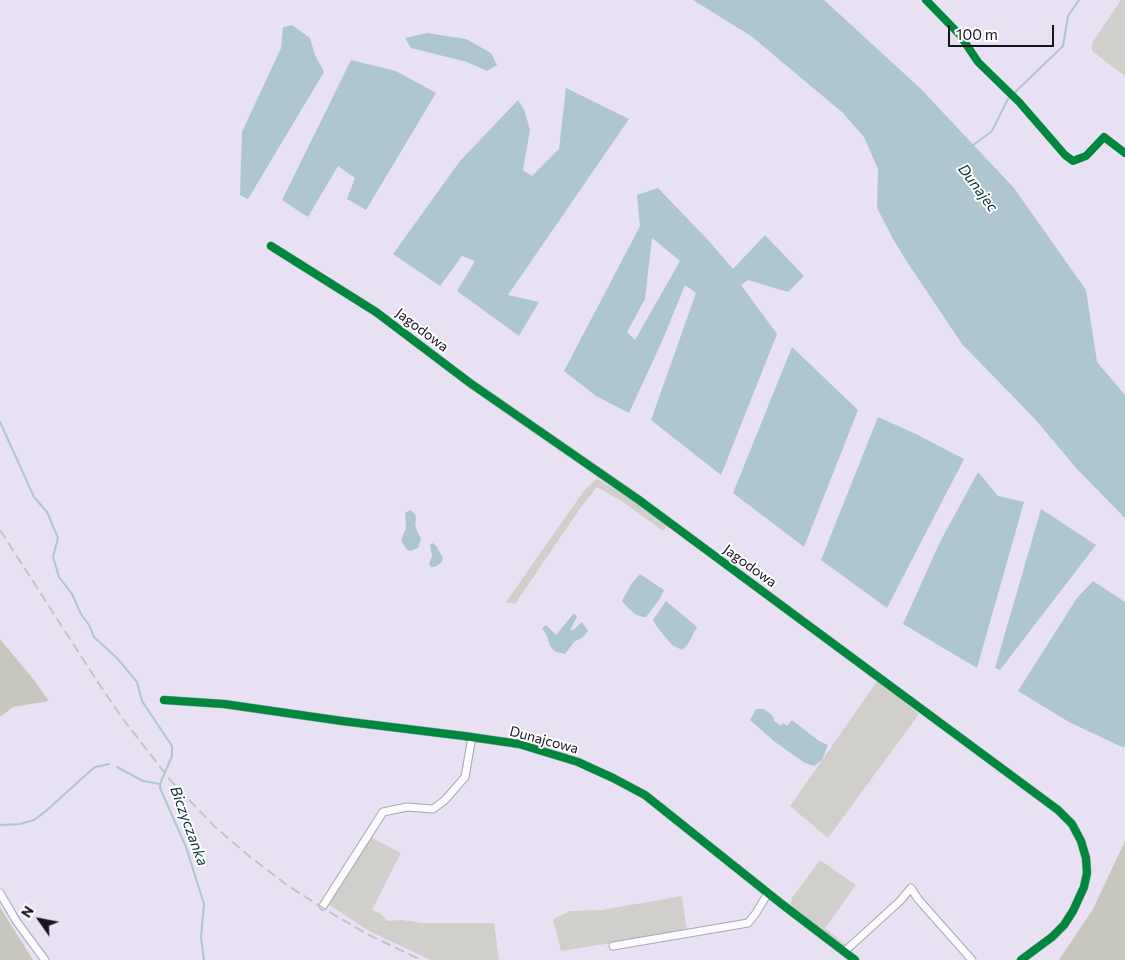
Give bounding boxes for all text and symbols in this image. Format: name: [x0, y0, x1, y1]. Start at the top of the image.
scale bar: [950, 15, 1056, 47]
text: 100 m: [956, 25, 998, 43]
water label: Dunajec: [954, 161, 1002, 215]
street label: Jagodowa: [392, 305, 452, 355]
street label: Jagodowa: [720, 541, 780, 591]
street label: Dunajcowa: [508, 723, 580, 757]
water label: Biczyczanka: [166, 784, 212, 868]
north arrow: [15, 895, 65, 945]
text: N: [17, 903, 37, 921]

